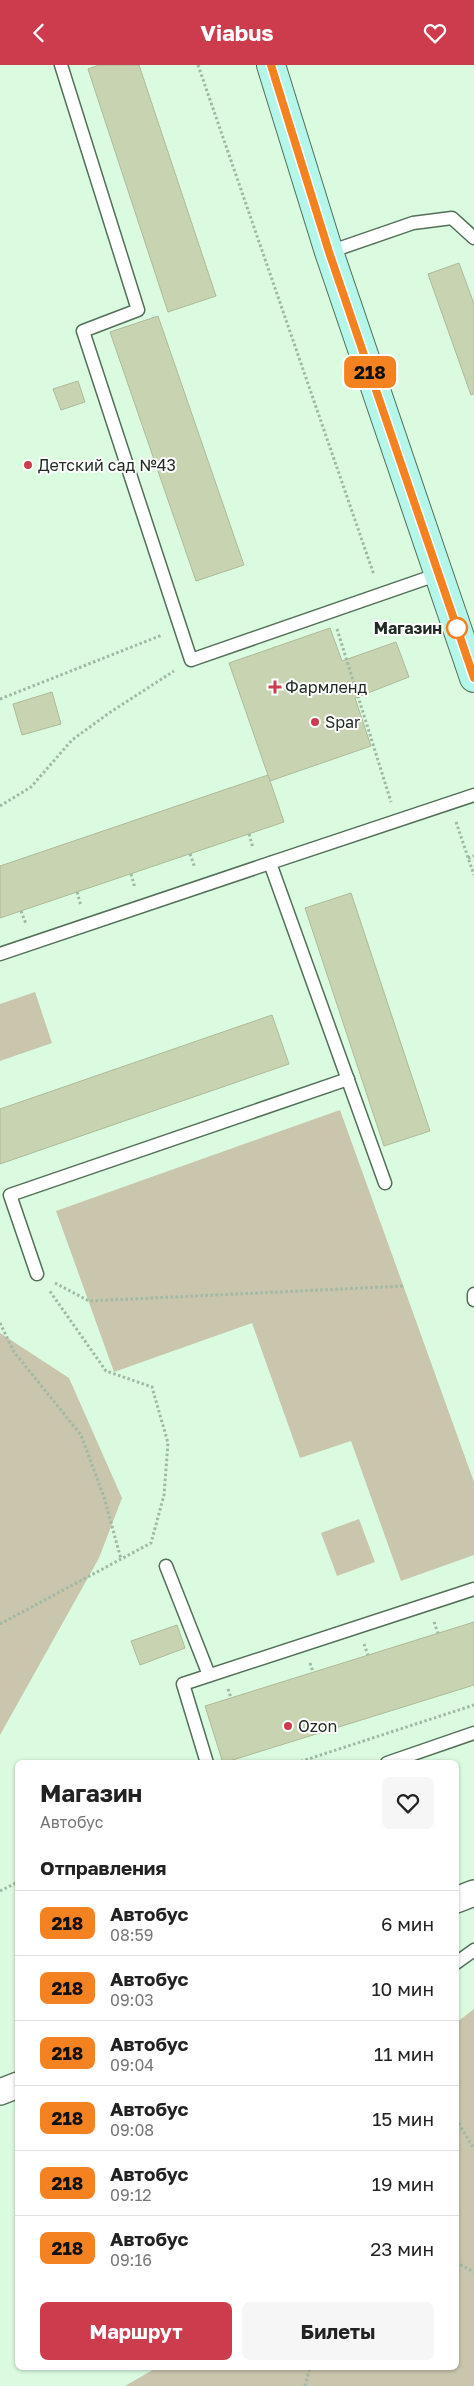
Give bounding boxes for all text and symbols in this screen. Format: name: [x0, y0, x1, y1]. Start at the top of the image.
icon: back: [25, 19, 53, 47]
text: Viabus: [200, 19, 274, 46]
icon: heart: [421, 19, 449, 47]
line badge: 218: [341, 356, 399, 388]
text: 218: [354, 361, 386, 383]
place label: Детский сад №43: [38, 455, 176, 475]
marker: Детский сад №43: [22, 459, 34, 471]
marker: Магазин: [446, 617, 468, 639]
place label: Магазин: [374, 618, 442, 638]
place label: Фармленд: [285, 677, 368, 697]
marker: Фармленд: [269, 681, 281, 693]
place label: Spar: [325, 712, 360, 732]
marker: Spar: [309, 716, 321, 728]
place label: Ozon: [298, 1716, 337, 1736]
marker: Ozon: [282, 1720, 294, 1732]
button: heart: [382, 1777, 434, 1829]
text: Магазин: [40, 1778, 142, 1807]
text: Автобус: [40, 1812, 103, 1832]
text: Отправления: [40, 1856, 166, 1879]
text: Автобус: [110, 1902, 188, 1925]
text: 218: [52, 1912, 83, 1934]
text: 6 мин: [381, 1912, 434, 1935]
text: 08:59: [110, 1925, 153, 1945]
text: Автобус: [110, 1967, 188, 1990]
text: 218: [52, 1977, 83, 1999]
text: 10 мин: [371, 1977, 434, 2000]
text: 09:03: [110, 1990, 154, 2010]
text: Автобус: [110, 2032, 188, 2055]
text: 218: [52, 2042, 83, 2064]
text: 11 мин: [374, 2042, 434, 2065]
text: 09:04: [110, 2055, 154, 2075]
text: Автобус: [110, 2097, 188, 2120]
text: 218: [52, 2107, 83, 2129]
text: 15 мин: [372, 2107, 434, 2130]
text: 09:08: [110, 2120, 154, 2140]
text: Автобус: [110, 2162, 188, 2185]
text: 218: [52, 2172, 83, 2194]
text: 19 мин: [372, 2172, 434, 2195]
text: 09:12: [110, 2185, 151, 2205]
text: Автобус: [110, 2227, 188, 2250]
text: 218: [52, 2237, 83, 2259]
text: 23 мин: [370, 2237, 434, 2260]
text: 09:16: [110, 2250, 152, 2270]
button: Маршрут: [40, 2302, 232, 2360]
button: Билеты: [242, 2302, 434, 2360]

